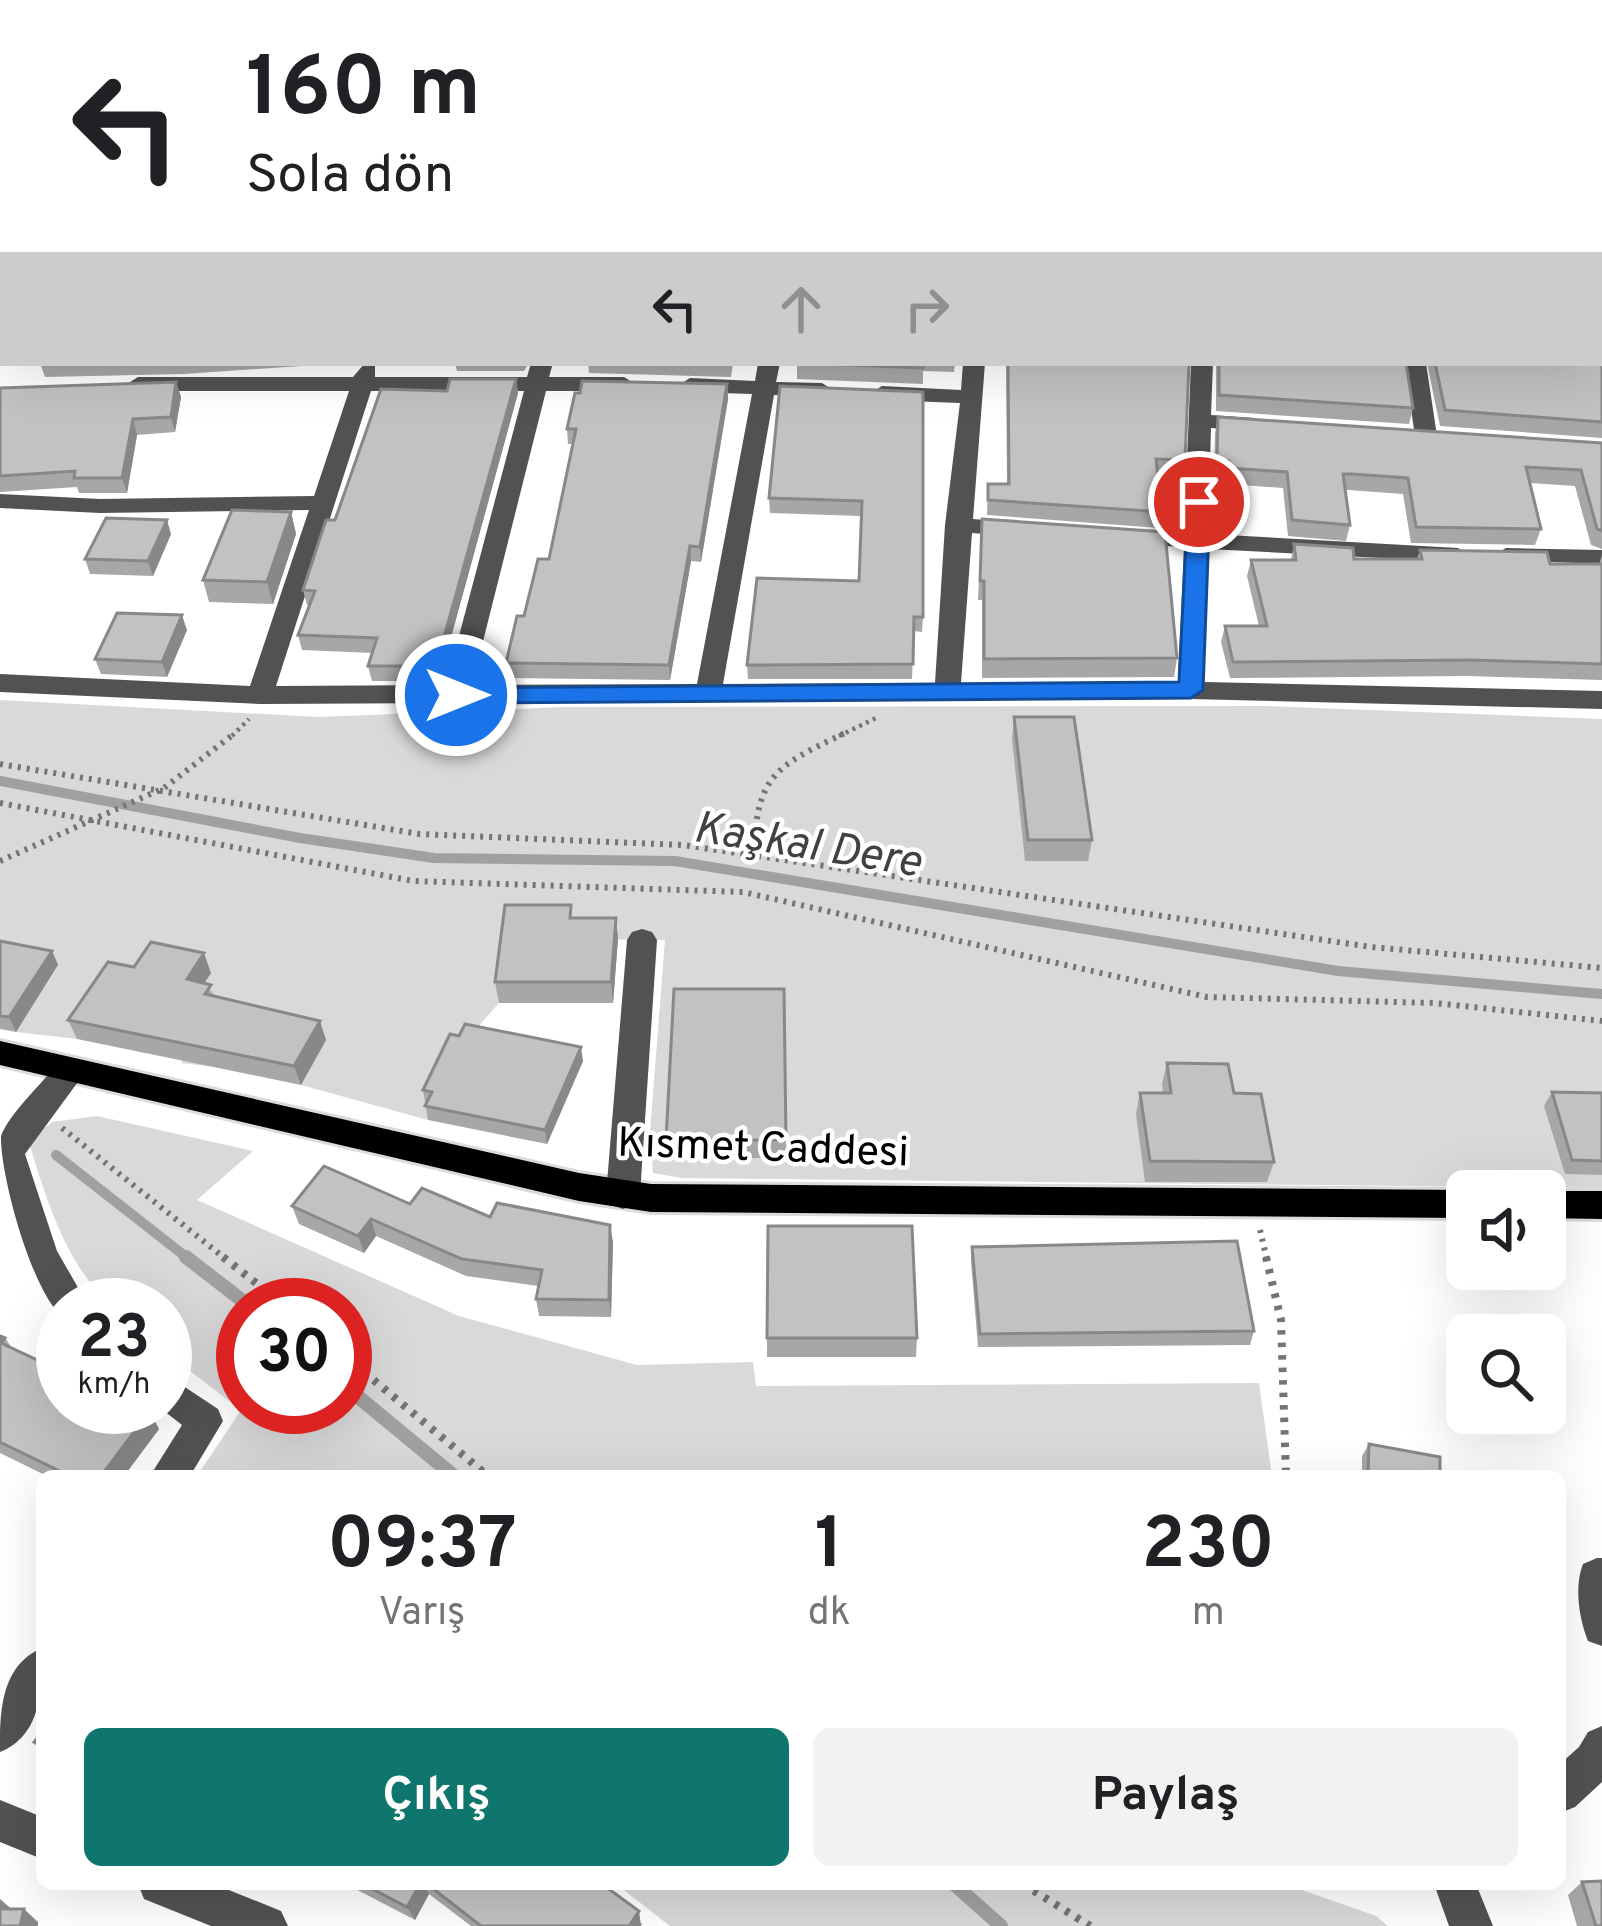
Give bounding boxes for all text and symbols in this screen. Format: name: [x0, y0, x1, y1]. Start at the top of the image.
text: 160 m: [246, 39, 481, 145]
icon: left: [48, 48, 204, 204]
text: Sola dön: [246, 143, 454, 212]
icon: left: [642, 276, 708, 342]
icon: ahead: [768, 276, 834, 342]
icon: right: [894, 276, 960, 342]
pin: [1148, 451, 1250, 553]
icon: arrive: [1166, 469, 1232, 535]
position arrow: [393, 632, 519, 758]
water label: Kaşkal Dere: [689, 801, 925, 893]
street label: Kısmet Caddesi: [616, 1118, 910, 1182]
map controls: [1446, 1170, 1566, 1434]
button: sound: [1446, 1170, 1566, 1290]
speed limit sign: 30: [216, 1278, 372, 1434]
text: 23: [78, 1303, 150, 1379]
button: search: [1446, 1314, 1566, 1434]
text: km/h: [78, 1367, 150, 1404]
text: 09:37: [327, 1502, 517, 1594]
text: 1: [815, 1502, 844, 1594]
text: 230: [1142, 1502, 1275, 1594]
text: Varış: [378, 1590, 465, 1639]
text: dk: [808, 1590, 850, 1639]
text: m: [1192, 1590, 1225, 1639]
button: Çıkış: [84, 1728, 789, 1866]
button: Paylaş: [813, 1728, 1518, 1866]

